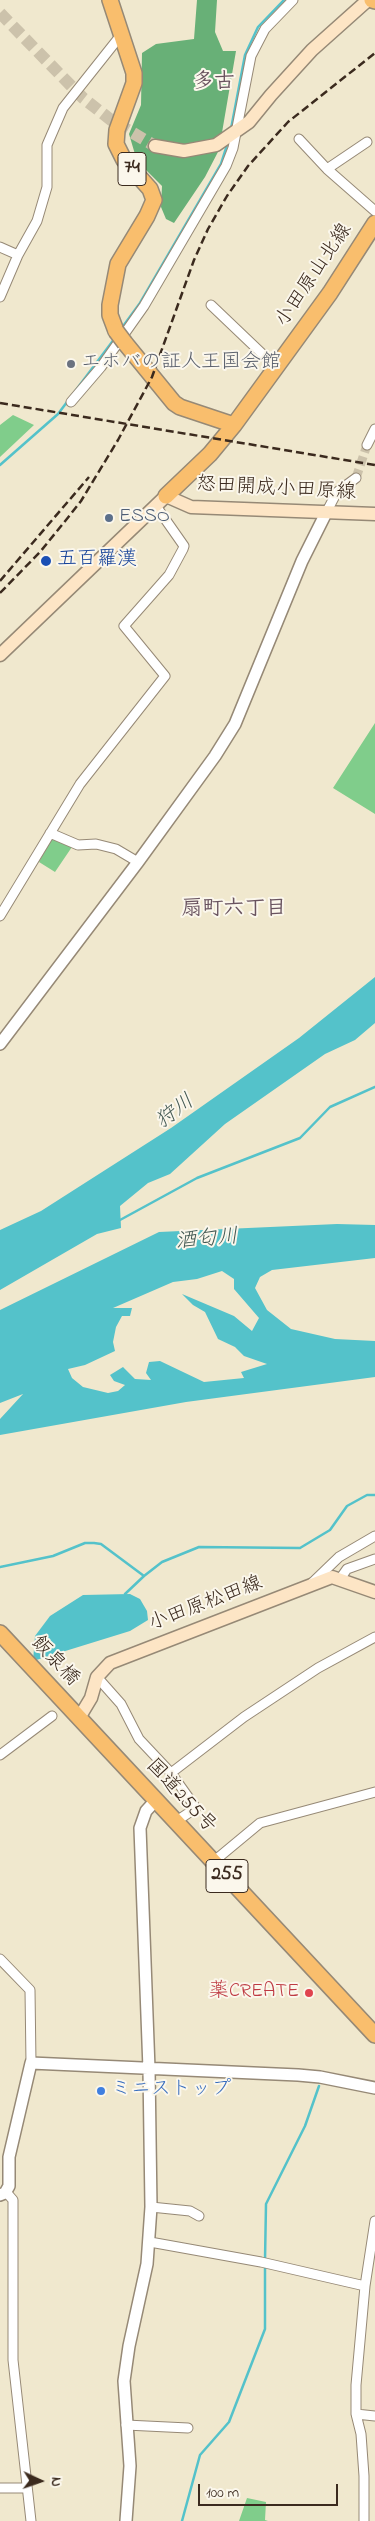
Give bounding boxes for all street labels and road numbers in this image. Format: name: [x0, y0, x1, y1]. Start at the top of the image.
road number: 74: [118, 152, 146, 185]
street label: 小田原山北線: [272, 220, 358, 332]
street label: 怒田開成小田原線: [195, 474, 357, 506]
street label: 小田原松田線: [146, 1572, 266, 1638]
street label: 飯泉橋: [25, 1632, 83, 1692]
street label: 国道255号: [140, 1755, 220, 1839]
road number: 255: [206, 1860, 248, 1892]

